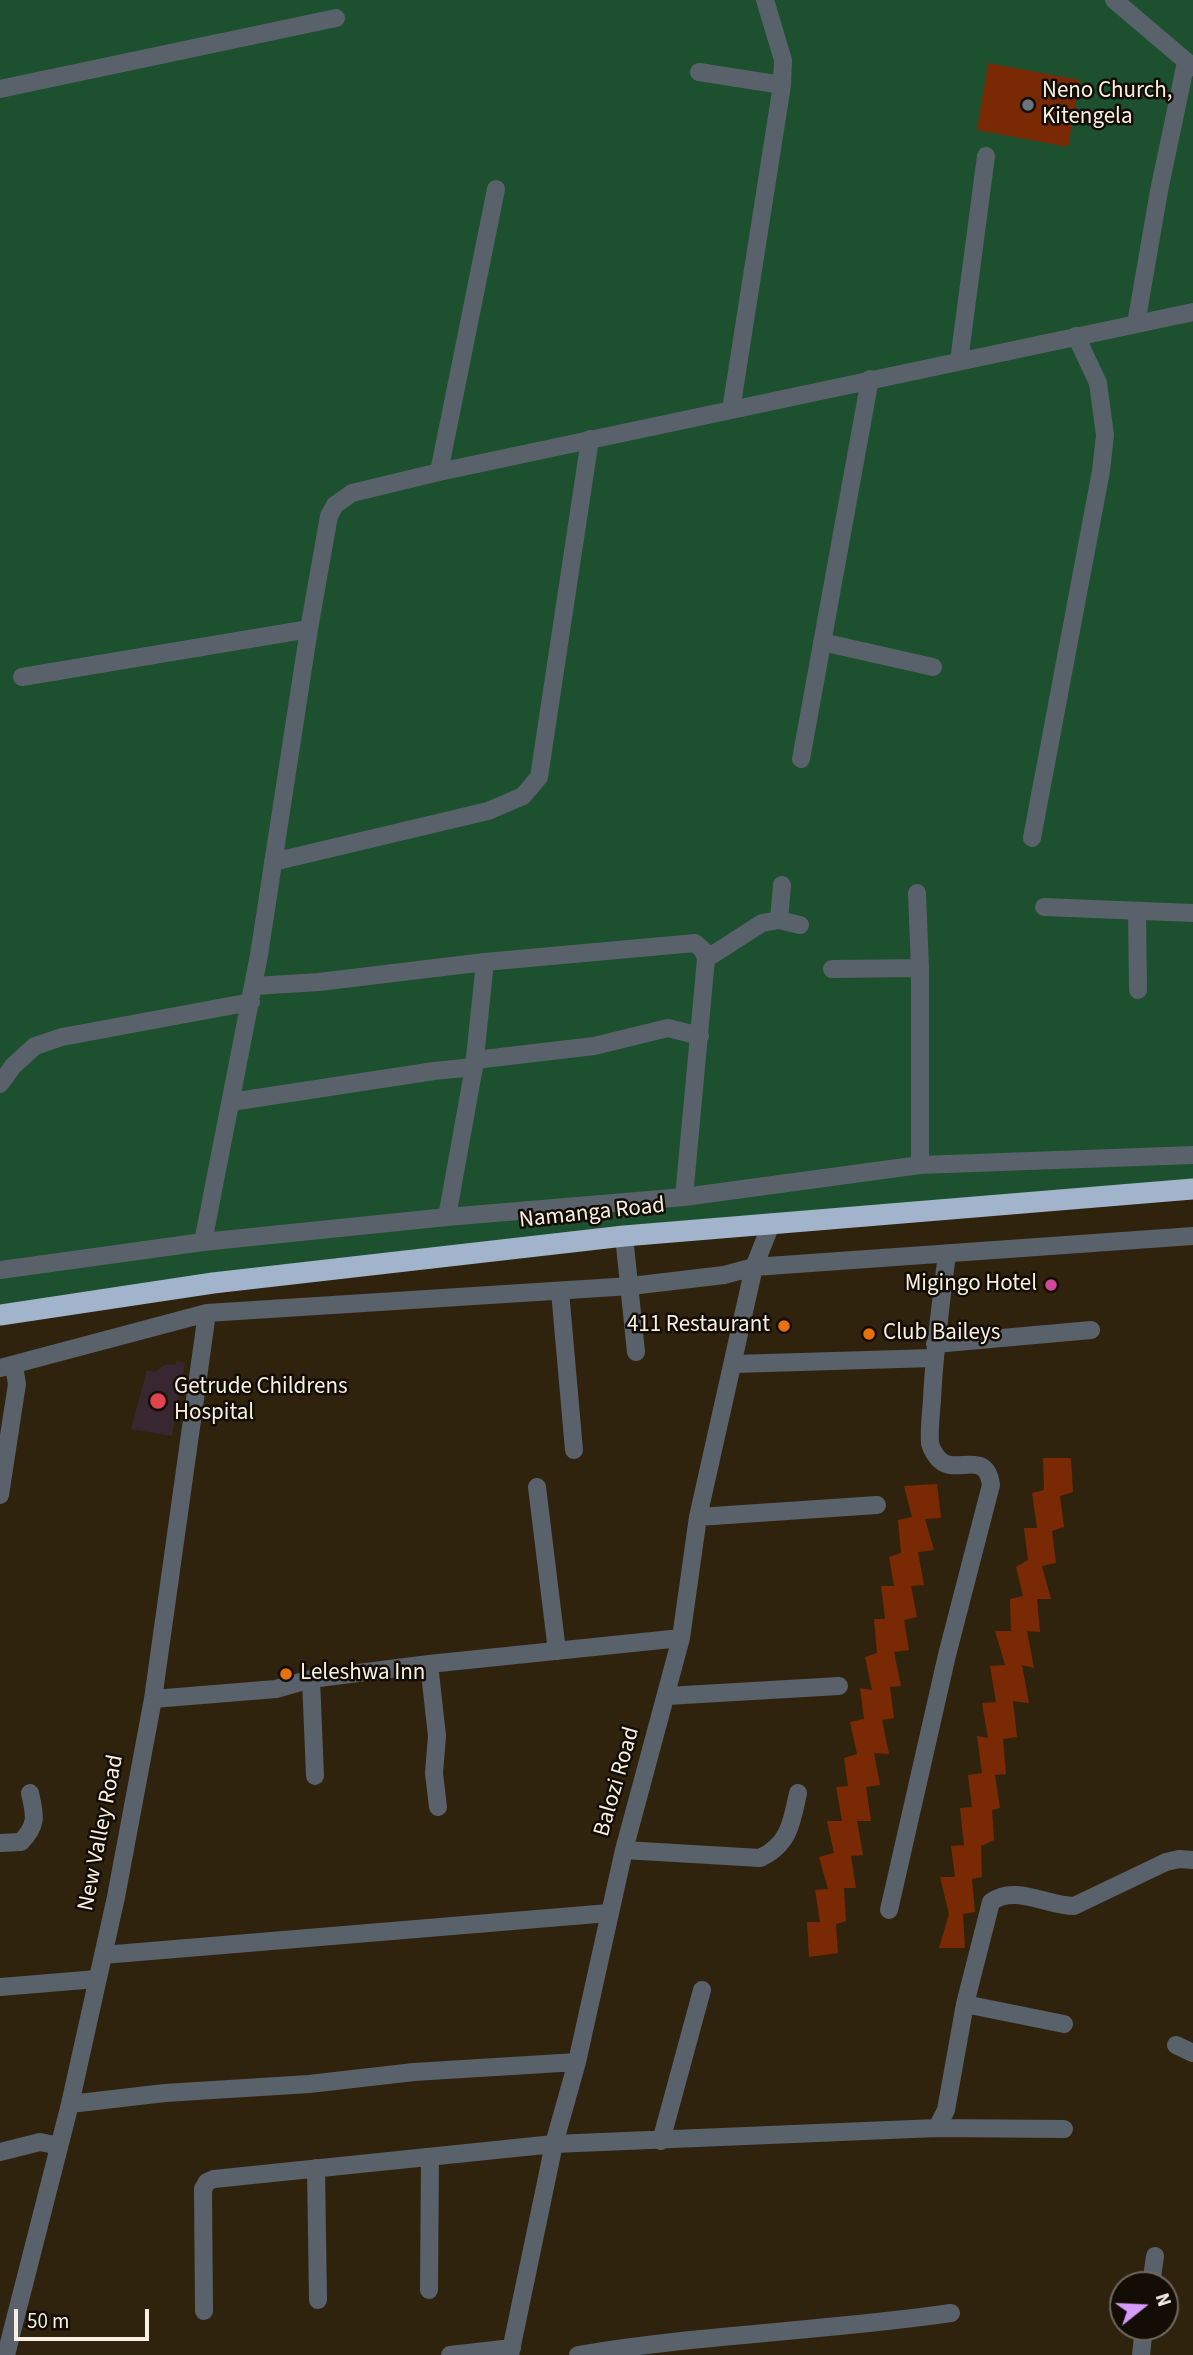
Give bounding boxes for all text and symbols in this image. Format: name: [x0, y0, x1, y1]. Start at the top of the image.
place label: Neno Church, Kitengela: [1042, 78, 1173, 132]
marker: Neno Church, Kitengela: [1020, 97, 1036, 113]
street label: Namanga Road: [518, 1193, 666, 1235]
place label: Migingo Hotel: [905, 1271, 1037, 1299]
marker: Migingo Hotel: [1043, 1277, 1059, 1293]
place label: 411 Restaurant: [627, 1312, 770, 1340]
marker: 411 Restaurant: [776, 1318, 792, 1334]
place label: Club Baileys: [883, 1320, 1000, 1348]
marker: Club Baileys: [861, 1326, 877, 1342]
place label: Getrude Childrens Hospital: [174, 1374, 348, 1428]
marker: Getrude Childrens Hospital: [148, 1391, 168, 1411]
place label: Leleshwa Inn: [300, 1660, 425, 1688]
marker: Leleshwa Inn: [278, 1666, 294, 1682]
street label: Balozi Road: [589, 1724, 647, 1840]
street label: New Valley Road: [73, 1753, 131, 1913]
north arrow: [1109, 2271, 1179, 2341]
text: N: [1148, 2290, 1177, 2310]
scale bar: [18, 2296, 152, 2340]
text: 50 m: [27, 2306, 69, 2336]

